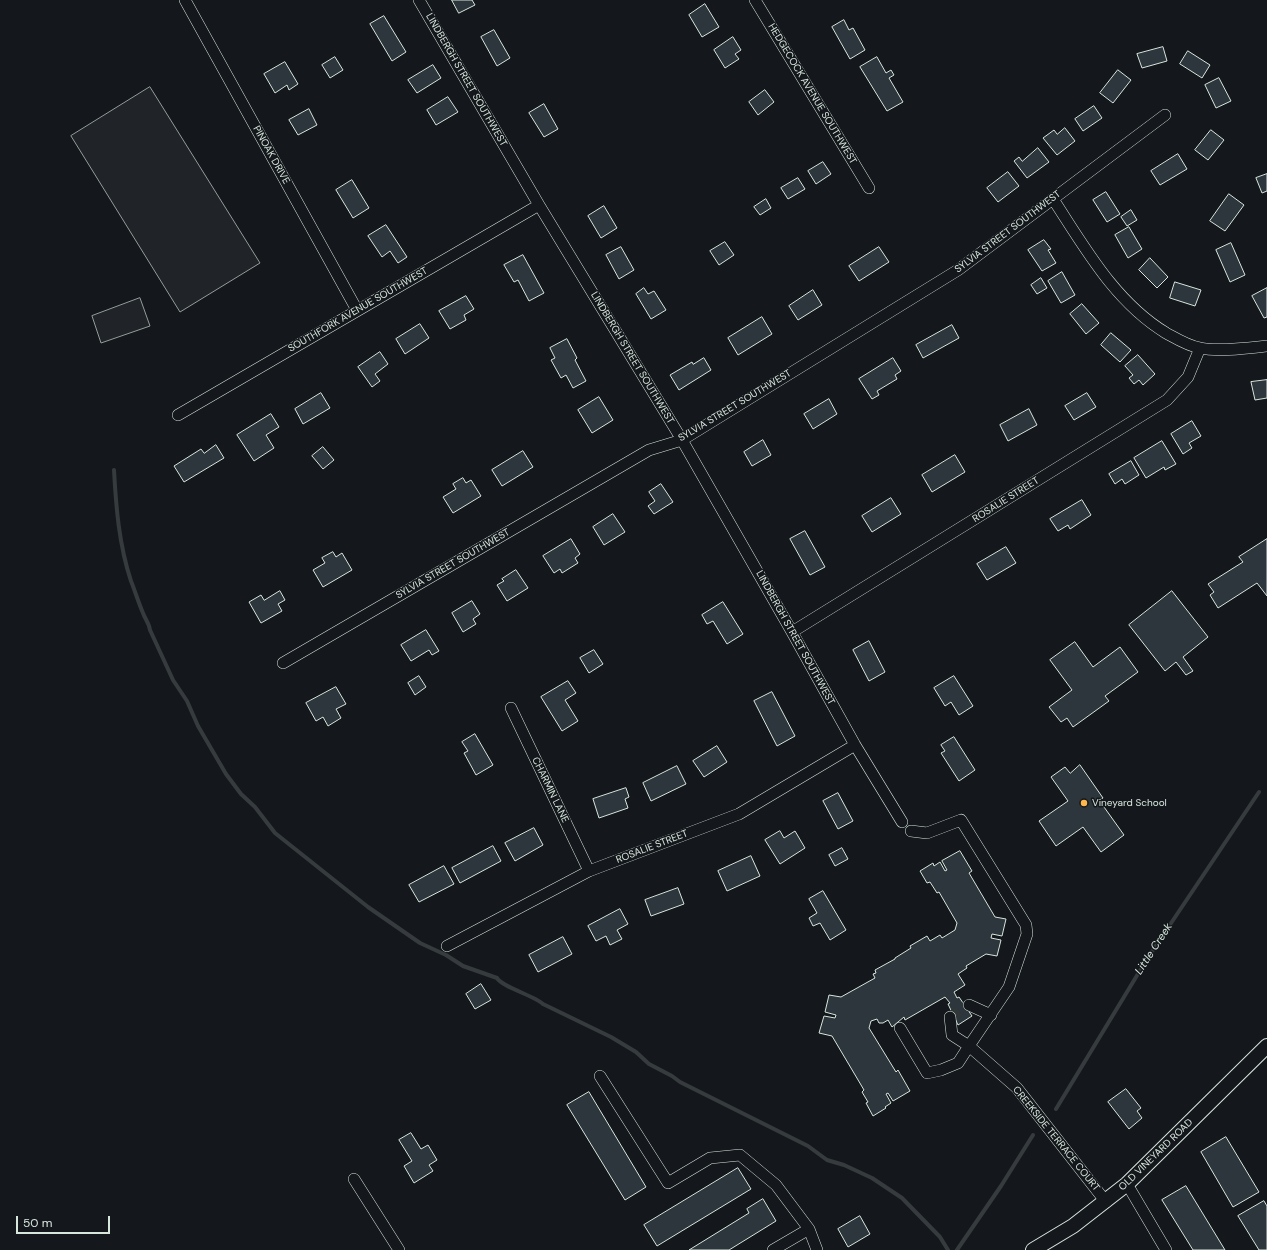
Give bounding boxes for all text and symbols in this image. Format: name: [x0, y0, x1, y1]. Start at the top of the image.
street label: LINDBERGH STREET SOUTHWEST: [423, 11, 509, 149]
street label: HEDGECOCK AVENUE SOUTHWEST: [765, 21, 859, 167]
street label: PINOAK DRIVE: [250, 124, 292, 186]
street label: SYLVIA STREET SOUTHWEST: [953, 188, 1063, 276]
street label: SOUTHFORK AVENUE SOUTHWEST: [286, 265, 430, 355]
street label: LINDBERGH STREET SOUTHWEST: [588, 290, 676, 426]
street label: SYLVIA STREET SOUTHWEST: [676, 368, 794, 444]
street label: ROSALIE STREET: [971, 475, 1041, 525]
street label: SYLVIA STREET SOUTHWEST: [394, 526, 512, 602]
street label: LINDBERGH STREET SOUTHWEST: [753, 569, 837, 707]
street label: CHARMIN LANE: [529, 755, 571, 825]
place label: Vineyard School: [1092, 797, 1167, 809]
marker: Vineyard School: [1079, 798, 1089, 808]
street label: ROSALIE STREET: [614, 828, 690, 866]
water label: Little Creek: [1132, 921, 1176, 977]
street label: CREEKSIDE TERRACE COURT: [1010, 1084, 1102, 1194]
street label: OLD VINEYARD ROAD: [1117, 1117, 1195, 1193]
scale bar: [18, 1208, 112, 1234]
text: 50 m: [23, 1215, 52, 1231]

